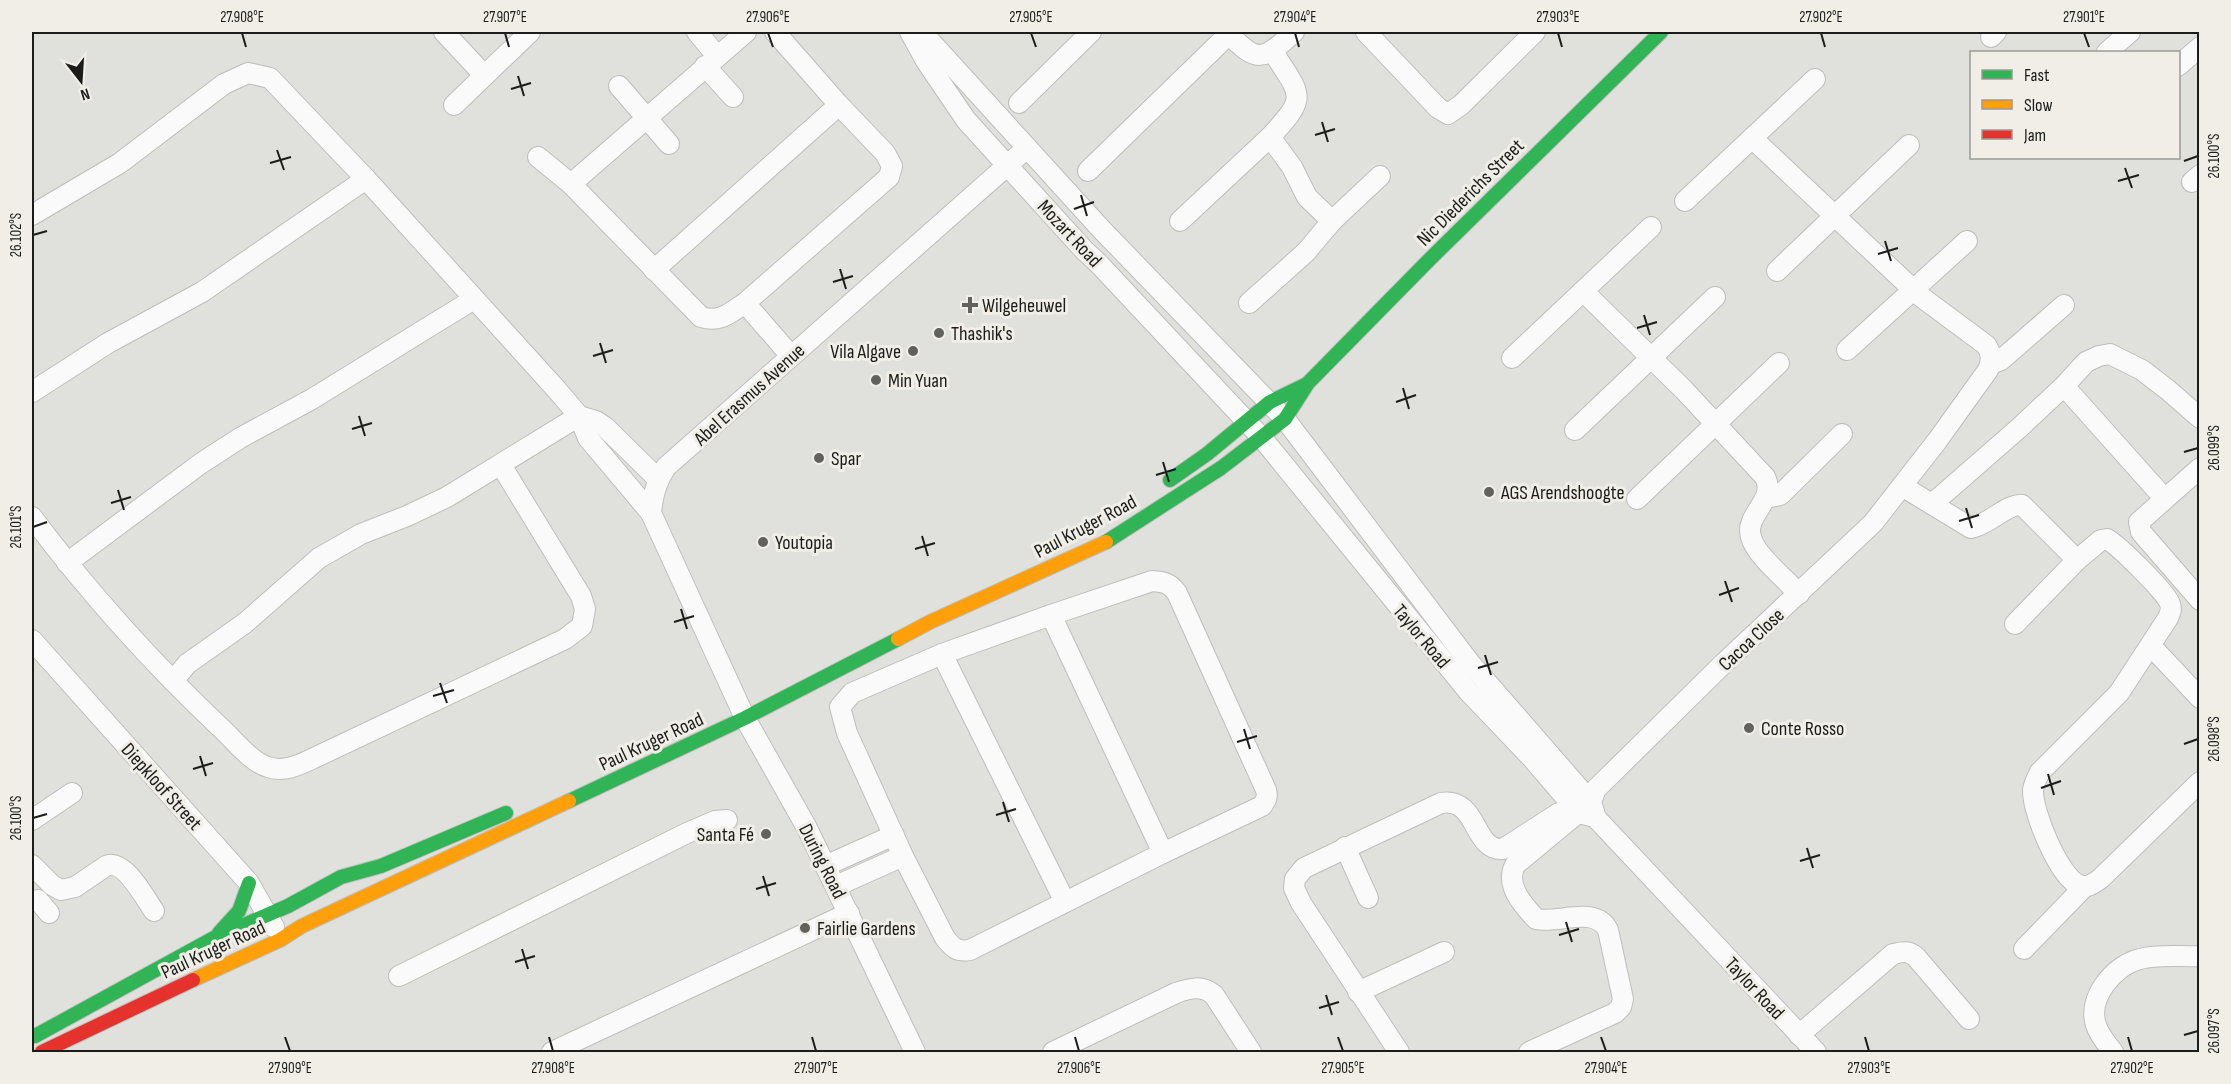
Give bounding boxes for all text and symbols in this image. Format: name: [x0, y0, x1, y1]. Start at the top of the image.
text: 27.908°E: [220, 8, 264, 27]
text: 27.907°E: [483, 8, 527, 27]
text: 27.906°E: [746, 8, 790, 27]
text: 27.905°E: [1009, 8, 1053, 27]
text: 27.904°E: [1273, 8, 1317, 27]
text: 27.903°E: [1536, 8, 1580, 27]
text: 27.902°E: [1799, 8, 1843, 27]
text: 27.901°E: [2063, 8, 2105, 27]
north arrow: [51, 51, 111, 111]
legend: [1970, 51, 2180, 159]
text: Fast: [2024, 65, 2050, 86]
text: N: [78, 84, 92, 104]
text: Slow: [2024, 95, 2053, 116]
text: Jam: [2023, 125, 2046, 146]
street label: Nic Diederichs Street: [1412, 134, 1529, 251]
text: 26.100°S: [2205, 134, 2224, 178]
street label: Mozart Road: [1032, 195, 1107, 272]
text: 26.102°S: [7, 213, 26, 257]
place label: Wilgeheuwel: [982, 294, 1066, 318]
marker: Wilgeheuwel: [963, 298, 977, 312]
place label: Thashik's: [951, 322, 1013, 346]
marker: Thashik's: [932, 326, 946, 340]
street label: Abel Erasmus Avenue: [688, 339, 810, 452]
place label: Vila Algave: [830, 340, 901, 364]
marker: Vila Algave: [906, 344, 920, 358]
place label: Min Yuan: [888, 369, 948, 393]
marker: Min Yuan: [869, 373, 883, 387]
text: 26.099°S: [2205, 425, 2224, 471]
place label: Spar: [831, 447, 862, 471]
marker: Spar: [812, 451, 826, 465]
place label: AGS Arendshoogte: [1500, 481, 1625, 505]
marker: AGS Arendshoogte: [1482, 485, 1496, 499]
street label: Paul Kruger Road: [1030, 490, 1141, 564]
text: 26.101°S: [7, 506, 26, 548]
place label: Youtopia: [775, 531, 833, 555]
marker: Youtopia: [756, 535, 770, 549]
street label: Taylor Road: [1388, 600, 1455, 674]
street label: Cacoa Close: [1714, 603, 1790, 676]
street label: Paul Kruger Road: [595, 707, 707, 777]
text: 26.098°S: [2205, 716, 2224, 762]
place label: Conte Rosso: [1761, 717, 1844, 741]
marker: Conte Rosso: [1742, 721, 1756, 735]
street label: Diepkloof Street: [116, 738, 207, 835]
text: 26.100°S: [7, 796, 26, 840]
street label: During Road: [793, 820, 851, 903]
place label: Santa Fé: [697, 823, 754, 847]
marker: Santa Fé: [759, 827, 773, 841]
street label: Paul Kruger Road: [157, 915, 269, 985]
place label: Fairlie Gardens: [817, 917, 916, 941]
marker: Fairlie Gardens: [798, 921, 812, 935]
street label: Taylor Road: [1719, 953, 1789, 1025]
text: 26.097°S: [2205, 1008, 2224, 1054]
text: 27.909°E: [268, 1059, 312, 1078]
text: 27.908°E: [531, 1059, 575, 1078]
text: 27.907°E: [794, 1059, 838, 1078]
text: 27.906°E: [1057, 1059, 1101, 1078]
text: 27.905°E: [1321, 1059, 1365, 1078]
text: 27.904°E: [1584, 1059, 1628, 1078]
text: 27.903°E: [1847, 1059, 1891, 1078]
text: 27.902°E: [2110, 1059, 2154, 1078]

